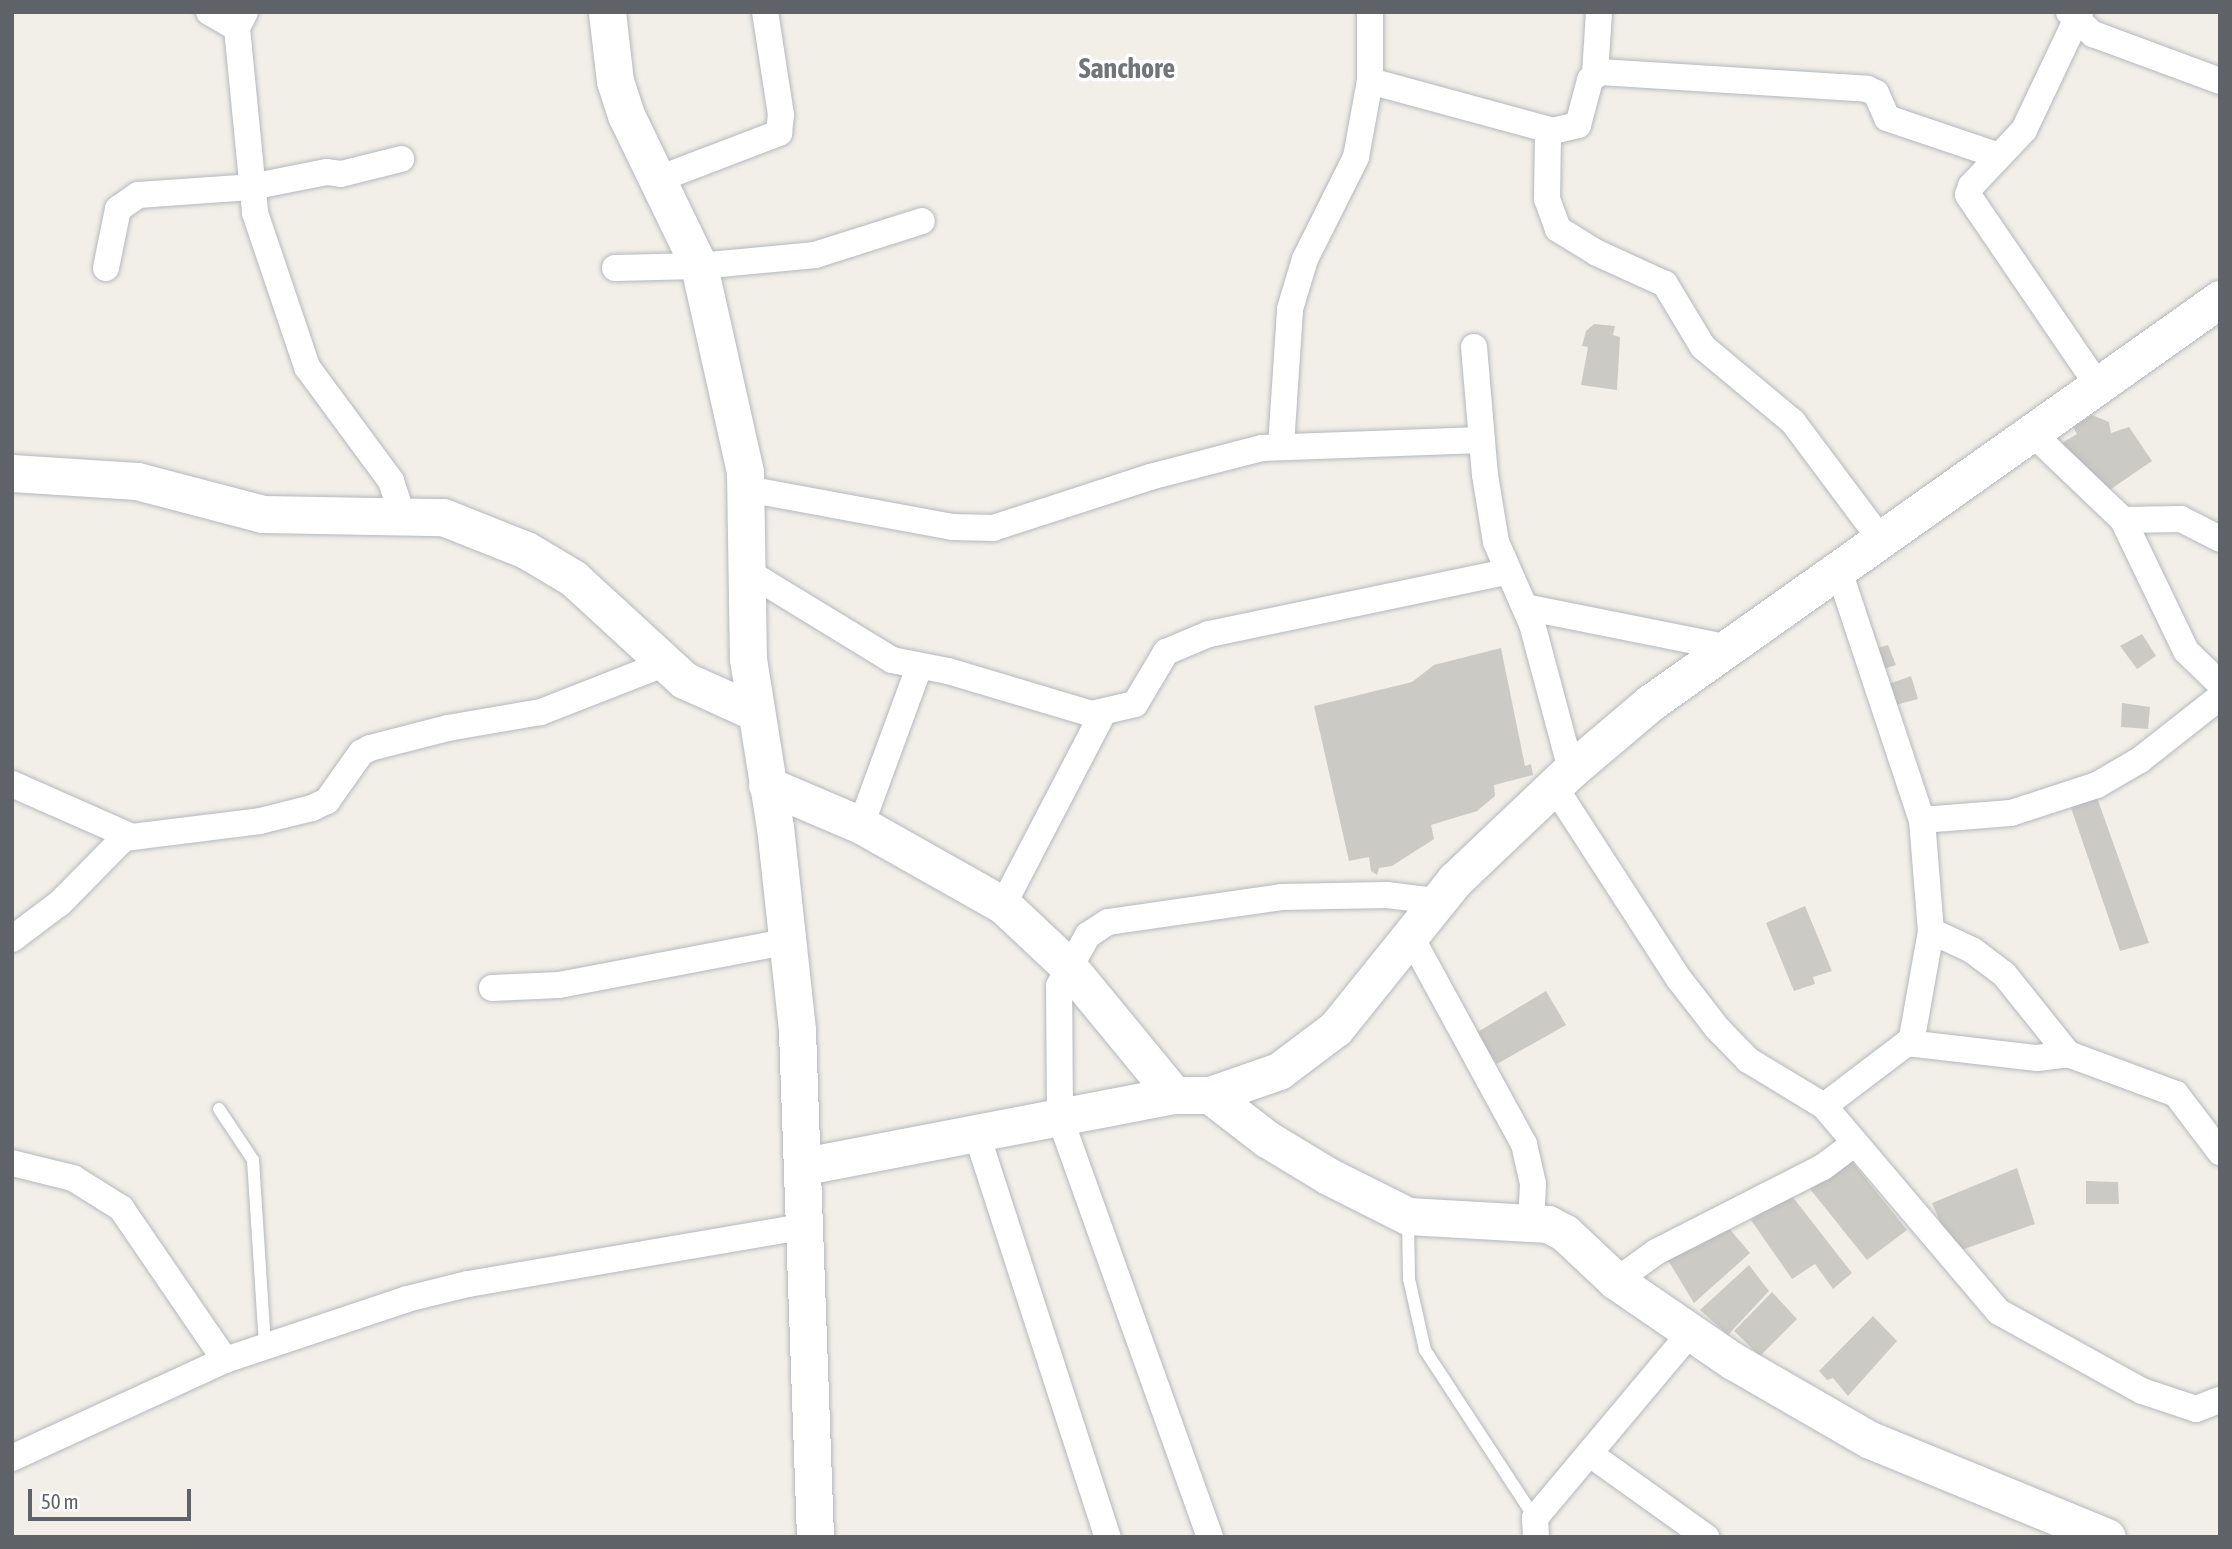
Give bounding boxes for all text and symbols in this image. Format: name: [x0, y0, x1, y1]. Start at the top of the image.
district label: Sanchore: [1079, 51, 1175, 85]
scale bar: [32, 1476, 194, 1520]
text: 50 m: [41, 1489, 79, 1513]

